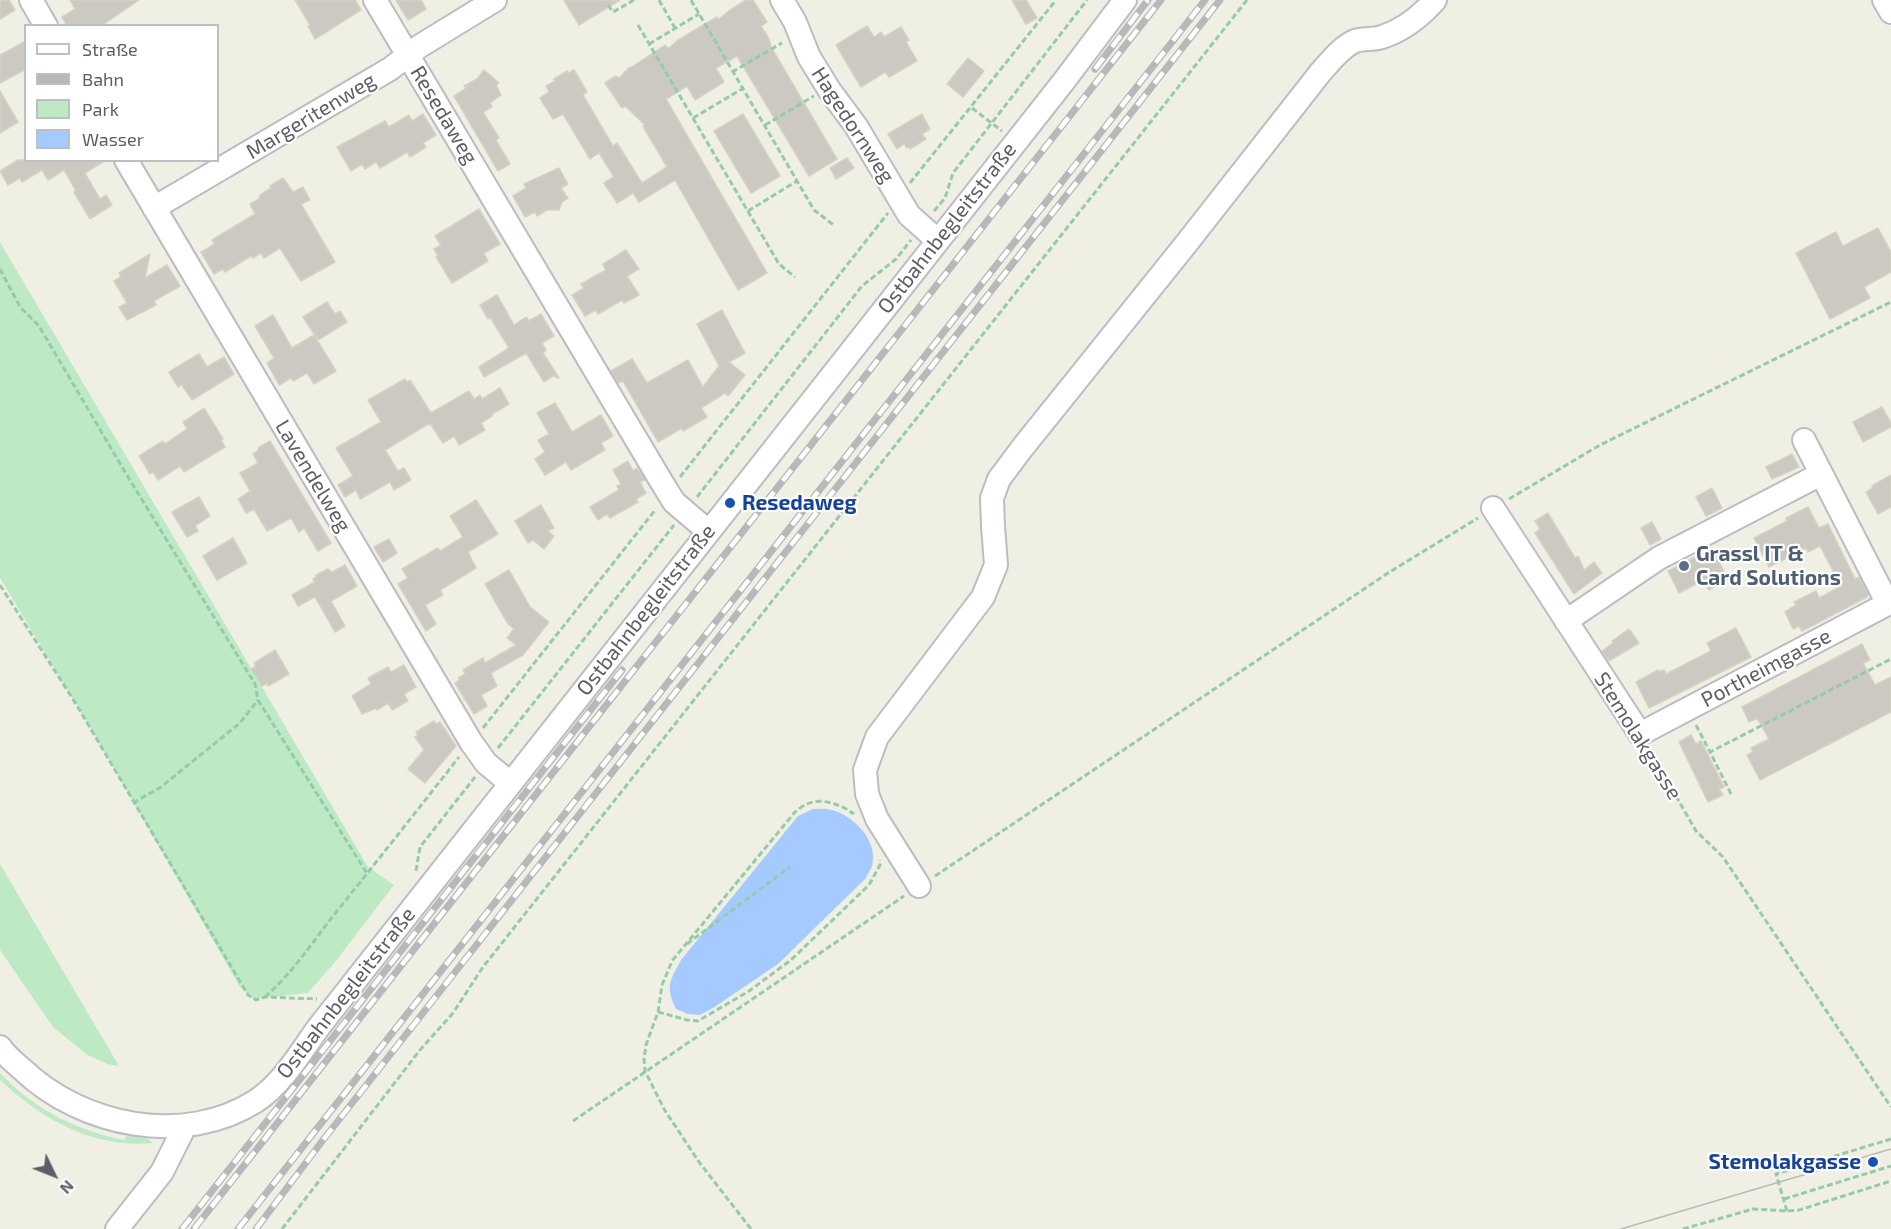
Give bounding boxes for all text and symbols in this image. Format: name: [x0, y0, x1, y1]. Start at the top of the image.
legend: [24, 24, 219, 162]
text: Straße: [82, 38, 138, 60]
street label: Resedaweg: [405, 61, 483, 169]
street label: Hagedornweg: [806, 62, 900, 188]
street label: Margeritenweg: [242, 67, 380, 165]
text: Bahn: [82, 68, 124, 90]
text: Park: [82, 98, 119, 120]
text: Wasser: [82, 128, 144, 150]
street label: Ostbahnbegleitstraße: [872, 137, 1022, 319]
street label: Lavendelweg: [270, 415, 356, 537]
place label: Resedaweg: [742, 490, 857, 516]
marker: Resedaweg: [723, 496, 737, 510]
street label: Ostbahnbegleitstraße: [571, 519, 721, 701]
place label: Grassl IT & Card Solutions: [1696, 541, 1841, 591]
marker: Grassl IT & Card Solutions: [1677, 559, 1691, 573]
street label: Portheimgasse: [1697, 623, 1835, 713]
street label: Stemolakgasse: [1589, 668, 1687, 804]
street label: Ostbahnbegleitstraße: [271, 902, 421, 1084]
north arrow: [24, 1145, 84, 1205]
place label: Stemolakgasse: [1709, 1149, 1861, 1175]
marker: Stemolakgasse: [1866, 1155, 1880, 1169]
text: N: [57, 1177, 78, 1198]

